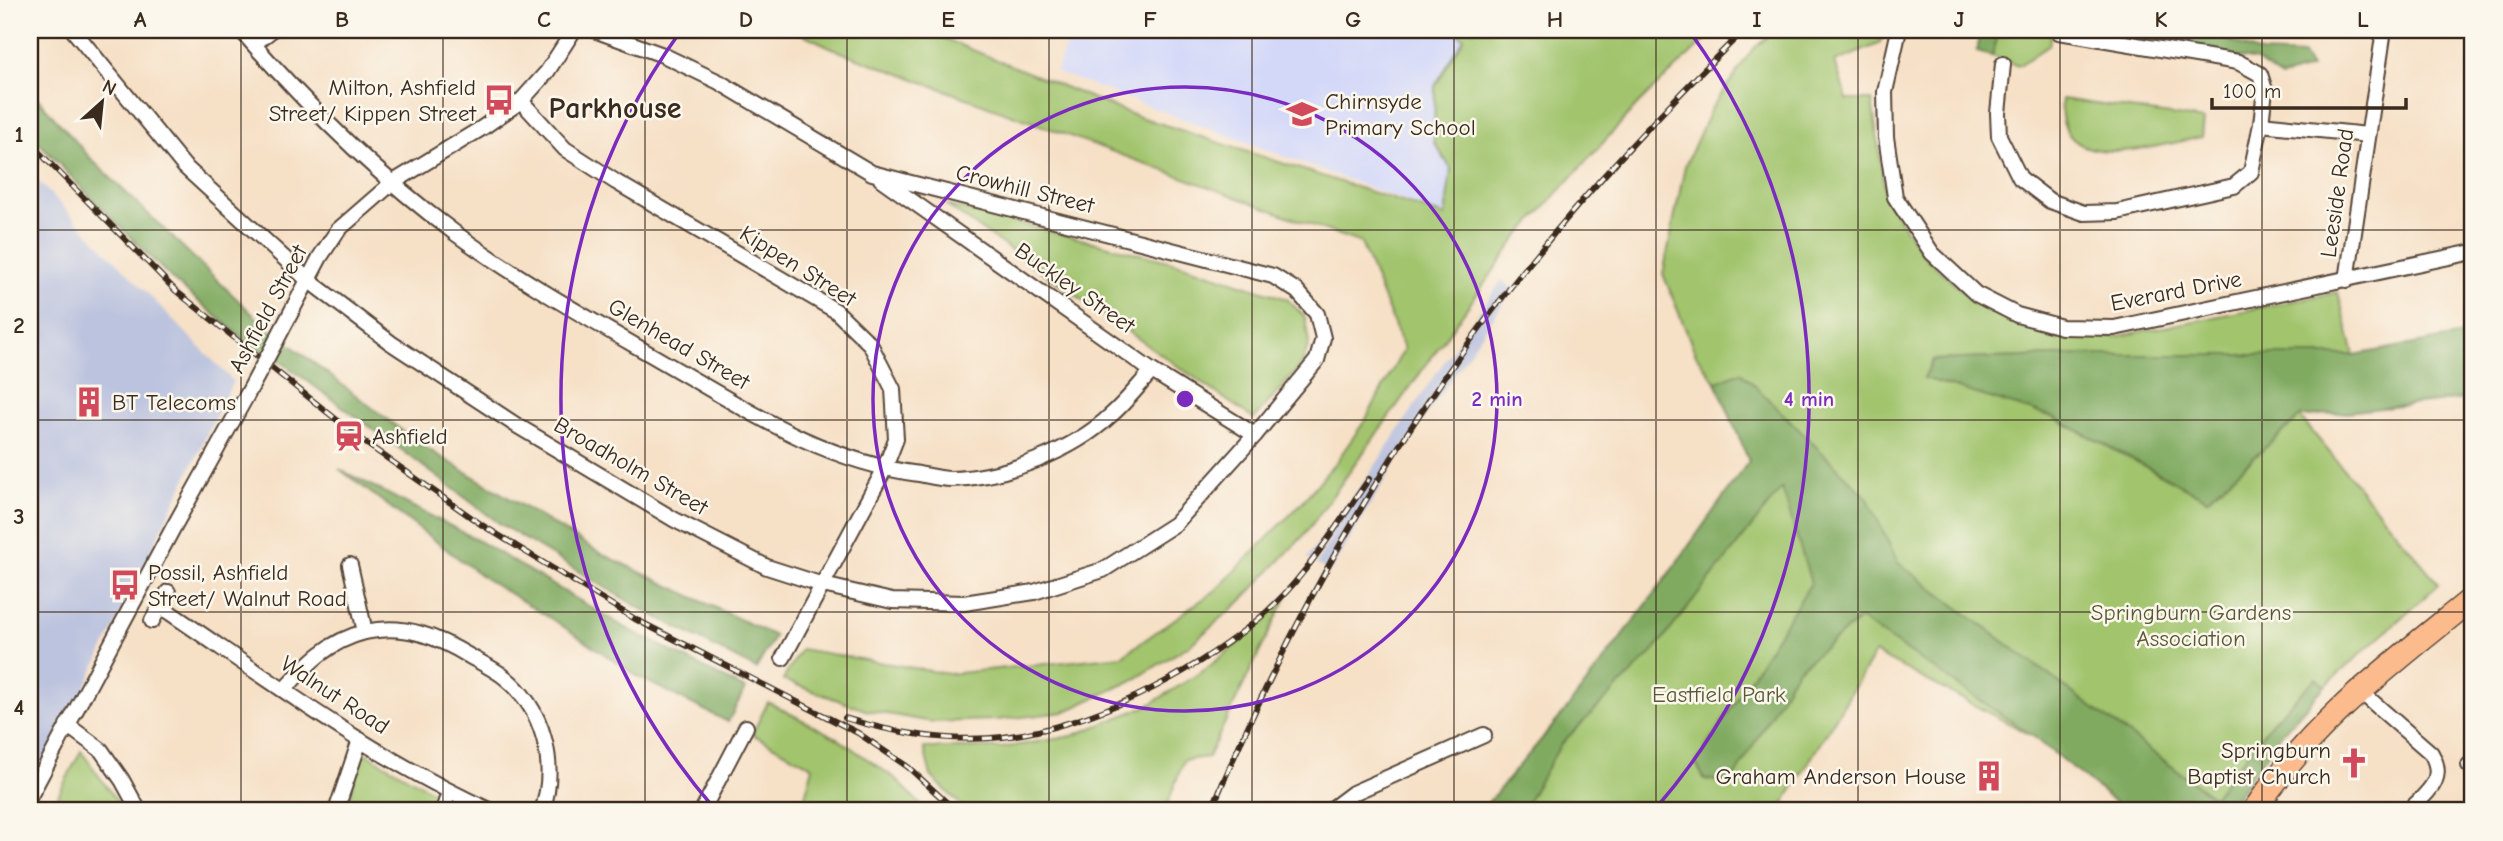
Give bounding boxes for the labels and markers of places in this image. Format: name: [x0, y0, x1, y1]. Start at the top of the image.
place label: Milton, Ashfield Street/ Kippen Street: [269, 74, 477, 127]
bus stop icon: Milton, Ashfield Street/ Kippen Street: [482, 83, 516, 117]
place label: Chirnsyde Primary School: [1325, 88, 1476, 141]
school or university icon: Chirnsyde Primary School: [1285, 97, 1319, 131]
building icon: BT Telecoms: [72, 385, 106, 419]
centre of rings: [1173, 387, 1197, 411]
place label: BT Telecoms: [112, 389, 236, 416]
station icon: Ashfield: [332, 419, 366, 453]
place label: Ashfield: [372, 423, 448, 450]
place label: Possil, Ashfield Street/ Walnut Road: [148, 559, 347, 612]
bus stop icon: Possil, Ashfield Street/ Walnut Road: [108, 568, 142, 602]
place label: Springburn Baptist Church: [2187, 737, 2331, 790]
church icon: Springburn Baptist Church: [2337, 746, 2371, 780]
building icon: Graham Anderson House: [1972, 759, 2006, 793]
place label: Graham Anderson House: [1716, 763, 1966, 790]

